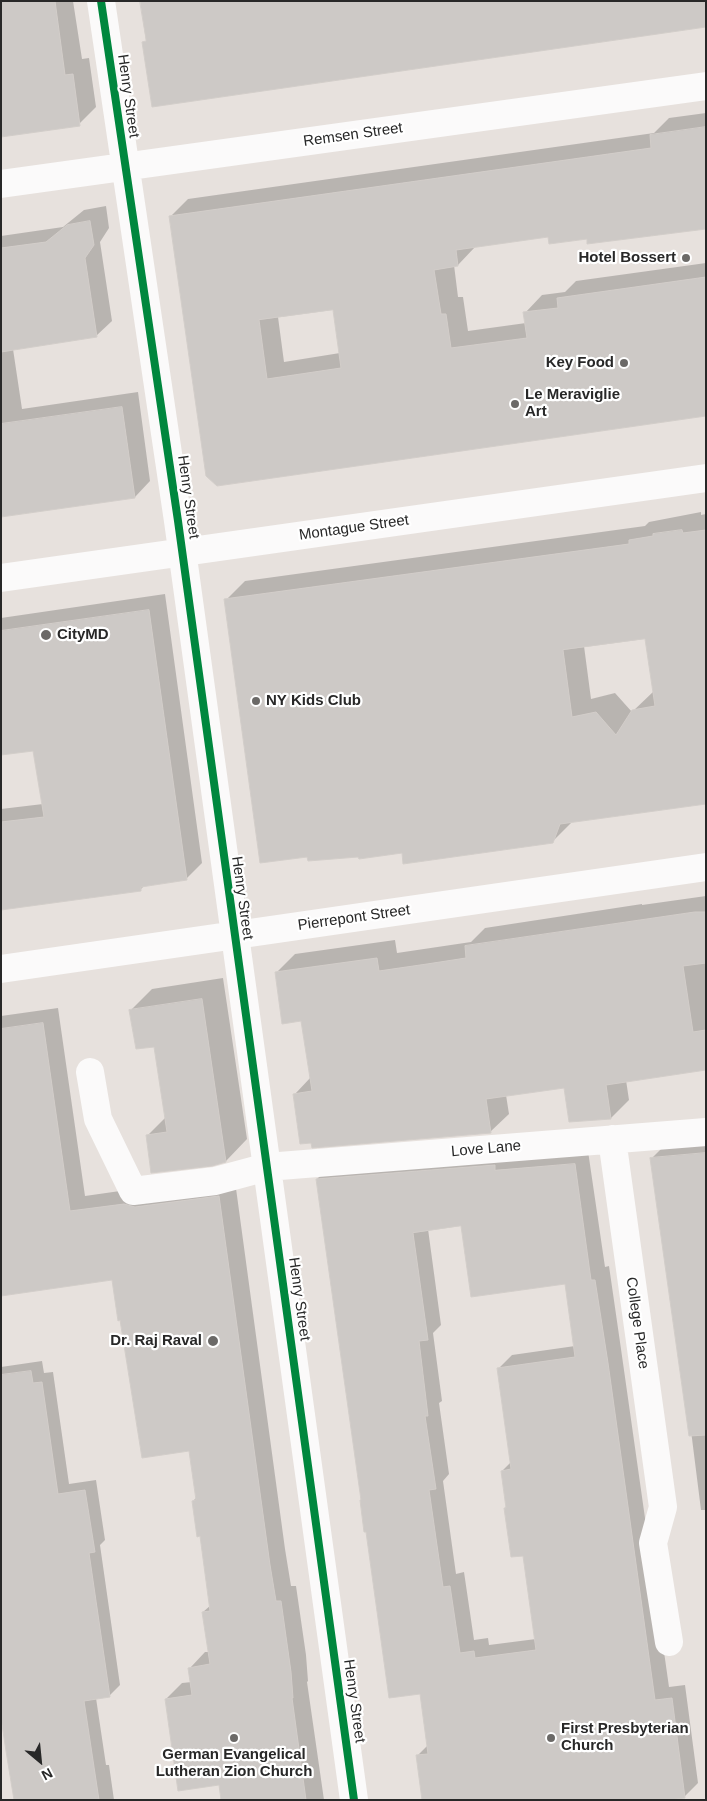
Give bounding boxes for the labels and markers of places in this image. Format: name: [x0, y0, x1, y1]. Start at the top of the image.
place label: Hotel Bossert: [578, 249, 676, 267]
marker: Hotel Bossert: [680, 252, 692, 264]
place label: Key Food: [546, 354, 614, 372]
marker: Key Food: [618, 357, 630, 369]
place label: Le Meraviglie Art: [525, 386, 620, 421]
marker: Le Meraviglie Art: [509, 398, 521, 410]
place label: CityMD: [57, 626, 109, 644]
marker: CityMD: [39, 628, 53, 642]
place label: NY Kids Club: [266, 692, 361, 710]
marker: NY Kids Club: [250, 695, 262, 707]
place label: Dr. Raj Raval: [110, 1332, 202, 1350]
marker: Dr. Raj Raval: [206, 1334, 220, 1348]
place label: First Presbyterian Church: [561, 1720, 689, 1755]
marker: German Evangelical Lutheran Zion Church: [228, 1732, 240, 1744]
marker: First Presbyterian Church: [545, 1732, 557, 1744]
place label: German Evangelical Lutheran Zion Church: [156, 1746, 312, 1781]

